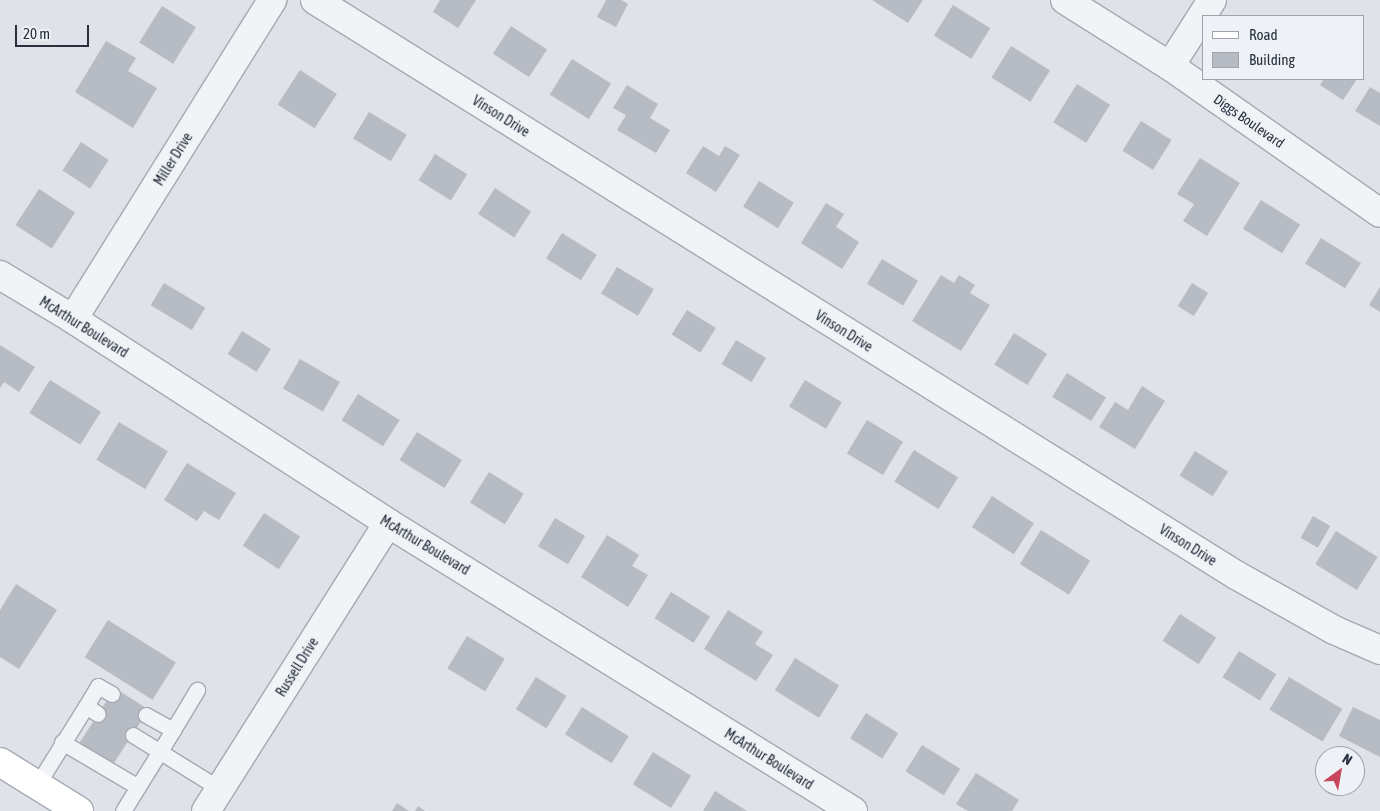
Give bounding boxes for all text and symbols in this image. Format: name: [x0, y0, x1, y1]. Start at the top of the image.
scale bar: [18, 15, 91, 47]
legend: [1202, 15, 1365, 80]
text: 20 m: [23, 25, 50, 42]
text: Road: [1249, 26, 1278, 43]
text: Building: [1249, 51, 1295, 68]
street label: Diggs Boulevard: [1210, 91, 1288, 151]
street label: Vinson Drive: [469, 92, 533, 140]
street label: Miller Drive: [150, 129, 196, 189]
street label: McArthur Boulevard: [36, 293, 132, 361]
street label: Vinson Drive: [812, 307, 876, 355]
street label: McArthur Boulevard: [377, 512, 473, 578]
street label: Vinson Drive: [1156, 521, 1220, 569]
street label: Russell Drive: [272, 634, 322, 700]
street label: McArthur Boulevard: [721, 725, 817, 793]
north arrow: [1315, 746, 1365, 796]
text: N: [1340, 750, 1355, 768]

